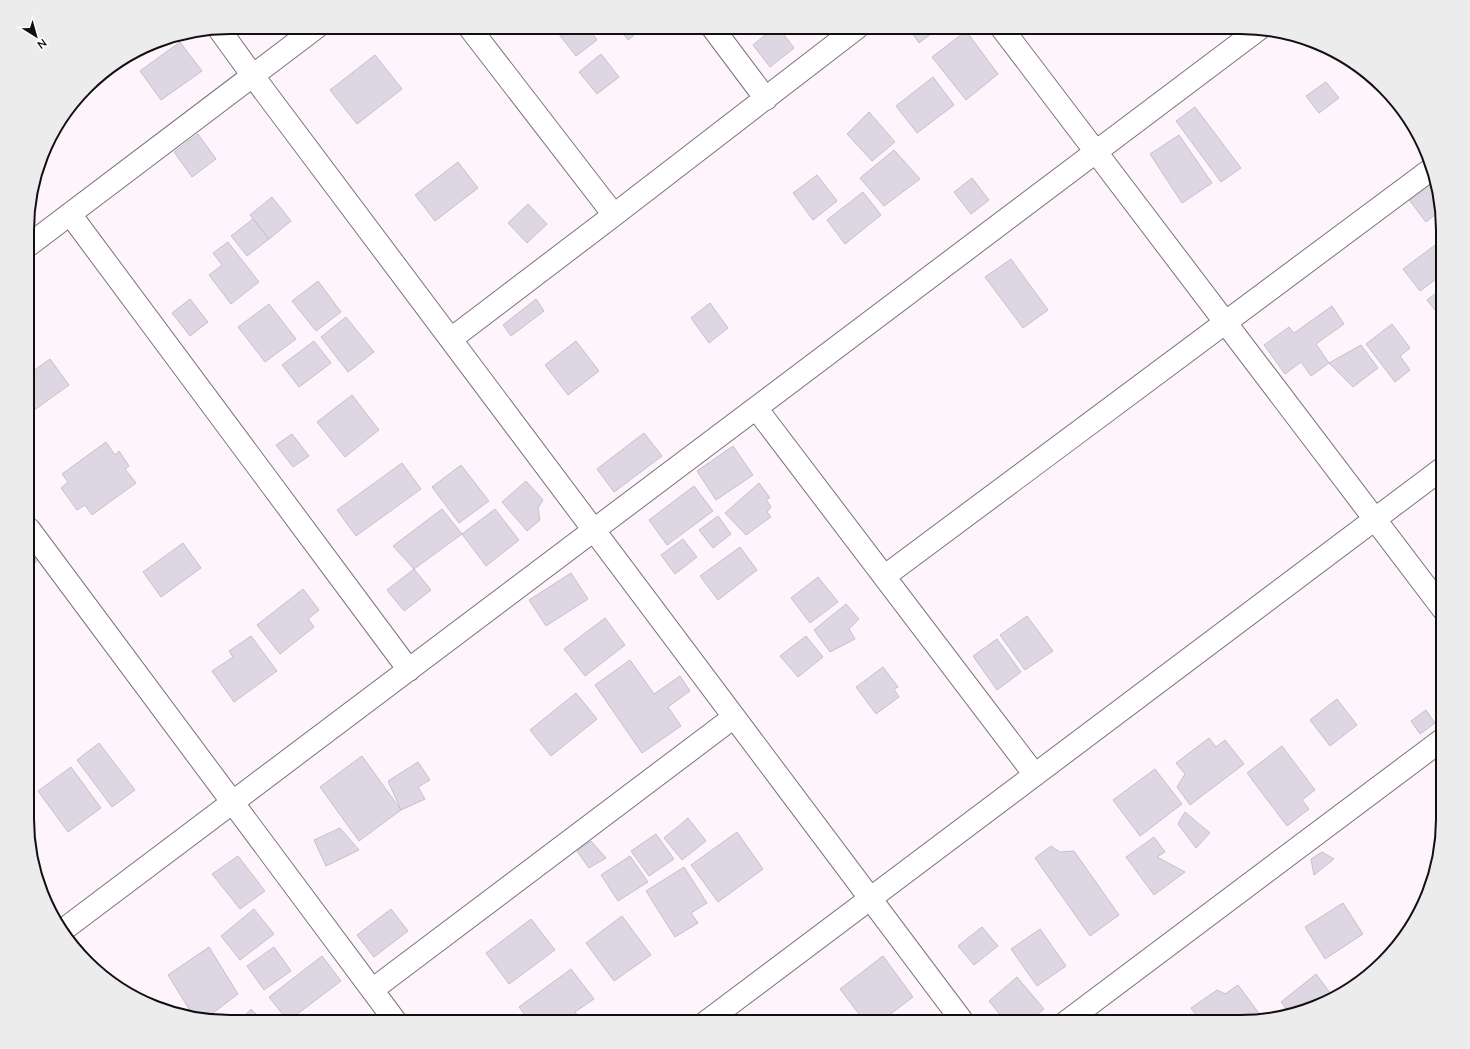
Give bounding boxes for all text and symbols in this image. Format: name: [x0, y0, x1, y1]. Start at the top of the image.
north arrow: [16, 16, 56, 56]
text: N: [34, 36, 50, 52]

